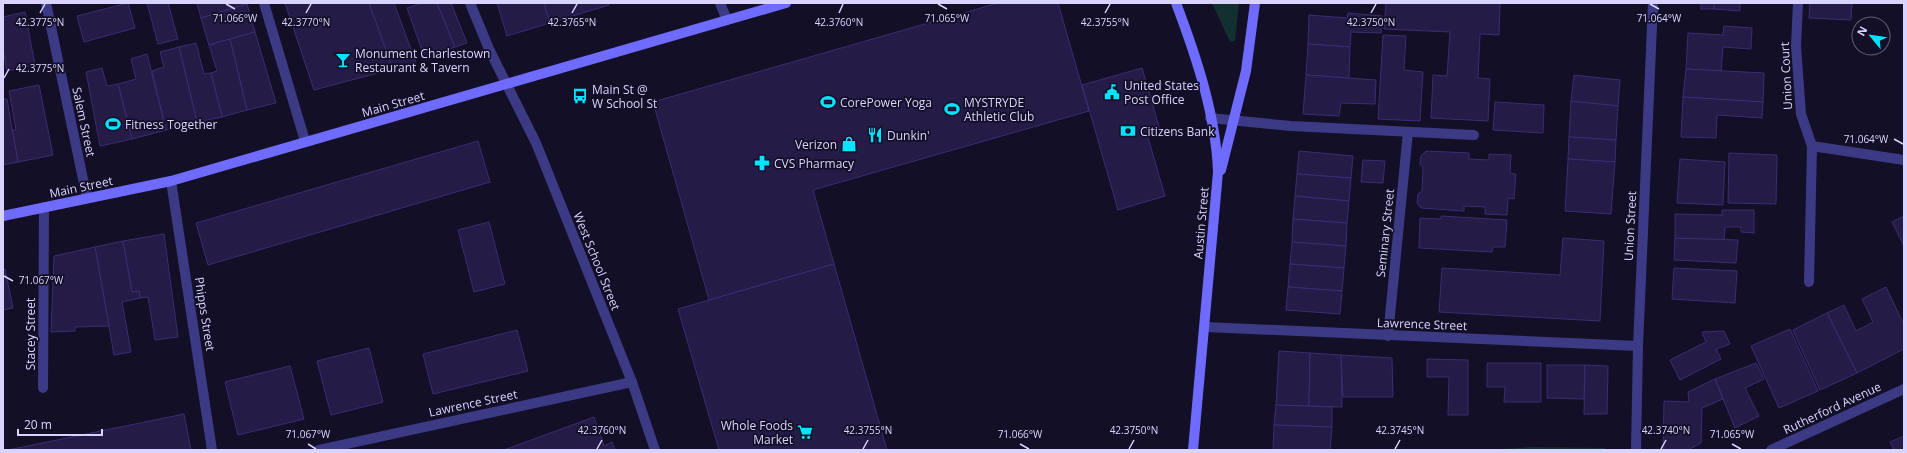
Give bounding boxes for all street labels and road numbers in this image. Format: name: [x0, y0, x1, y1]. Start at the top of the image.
street label: Union Court: [1776, 42, 1796, 110]
street label: Salem Street: [68, 86, 100, 158]
street label: Main Street: [360, 87, 426, 121]
street label: Main Street: [48, 172, 114, 202]
street label: Austin Street: [1189, 186, 1213, 260]
street label: Seminary Street: [1372, 188, 1398, 278]
street label: Union Street: [1620, 190, 1640, 262]
street label: West School Street: [570, 209, 624, 313]
street label: Phipps Street: [191, 276, 219, 352]
street label: Stacey Street: [22, 298, 39, 370]
street label: Lawrence Street: [1377, 314, 1467, 334]
street label: Rutherford Avenue: [1780, 378, 1884, 438]
street label: Lawrence Street: [427, 385, 519, 421]

